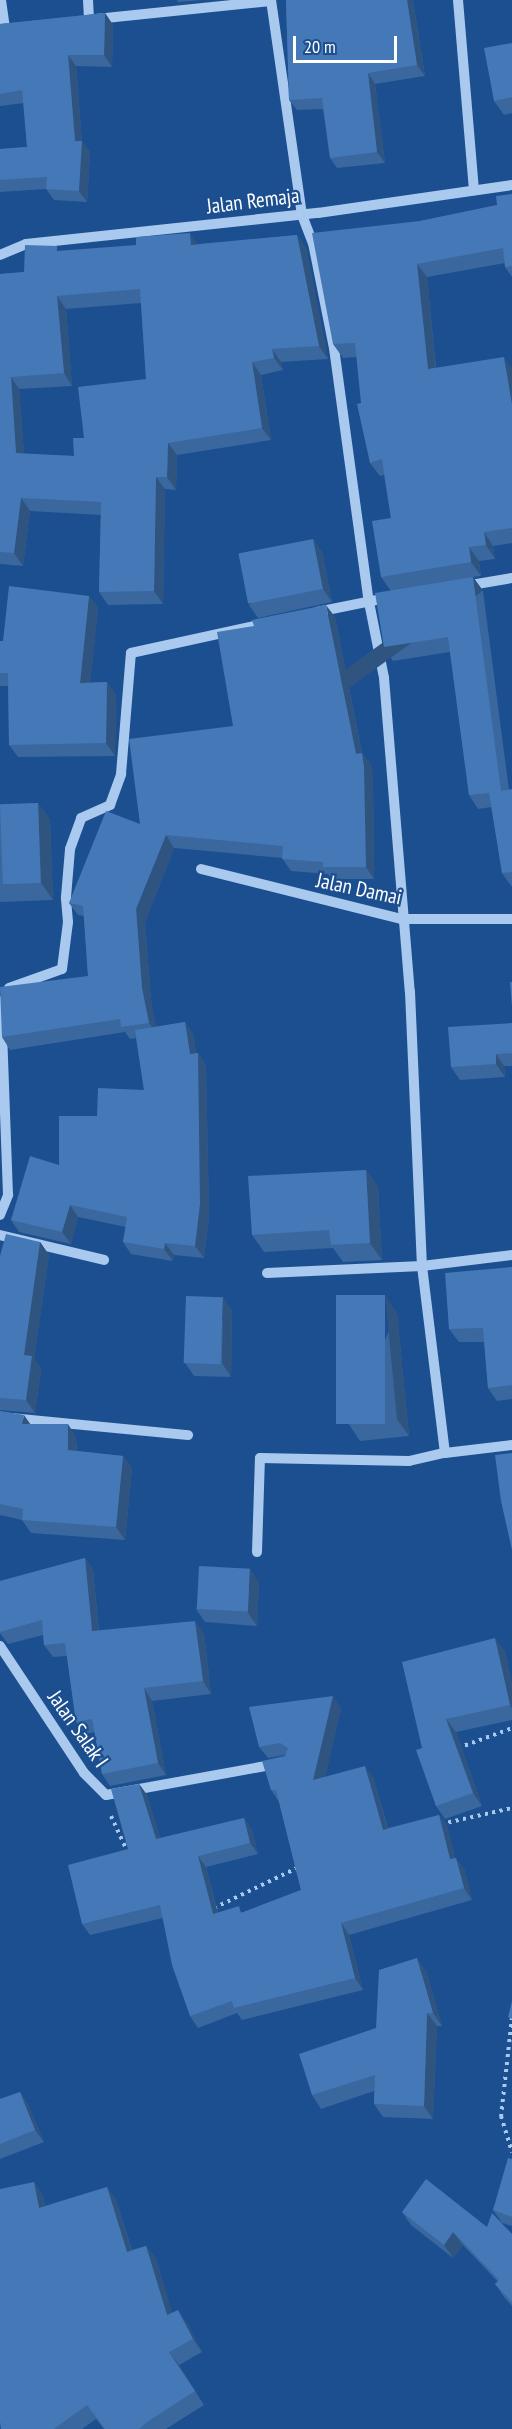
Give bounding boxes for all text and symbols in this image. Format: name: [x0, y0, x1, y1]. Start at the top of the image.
scale bar: [296, 24, 400, 62]
text: 20 m: [304, 35, 336, 58]
street label: Jalan Remaja: [205, 183, 301, 219]
street label: Jalan Damai: [314, 868, 404, 910]
street label: Jalan Salak I: [42, 1685, 114, 1773]

